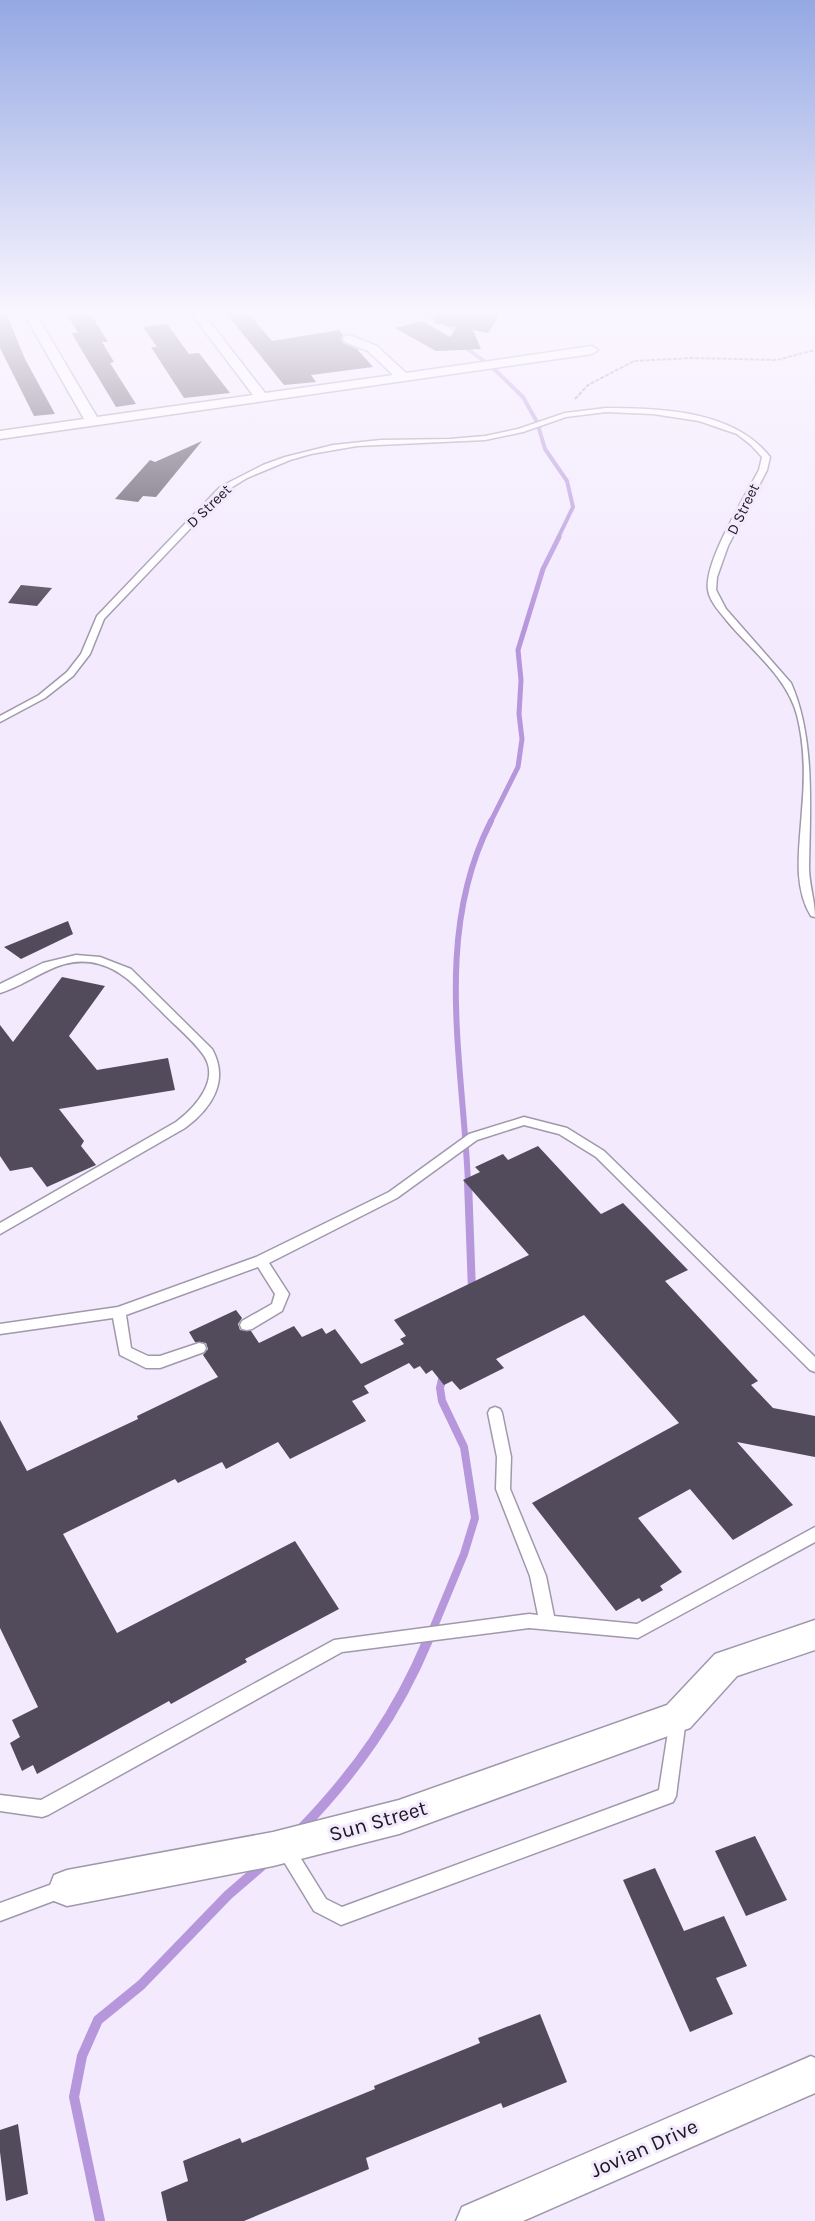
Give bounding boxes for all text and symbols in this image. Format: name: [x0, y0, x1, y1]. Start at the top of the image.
street label: D Street: [183, 480, 235, 531]
street label: D Street: [723, 480, 763, 538]
street label: Sun Street: [326, 1796, 430, 1846]
street label: Jovian Drive: [587, 2114, 701, 2182]

